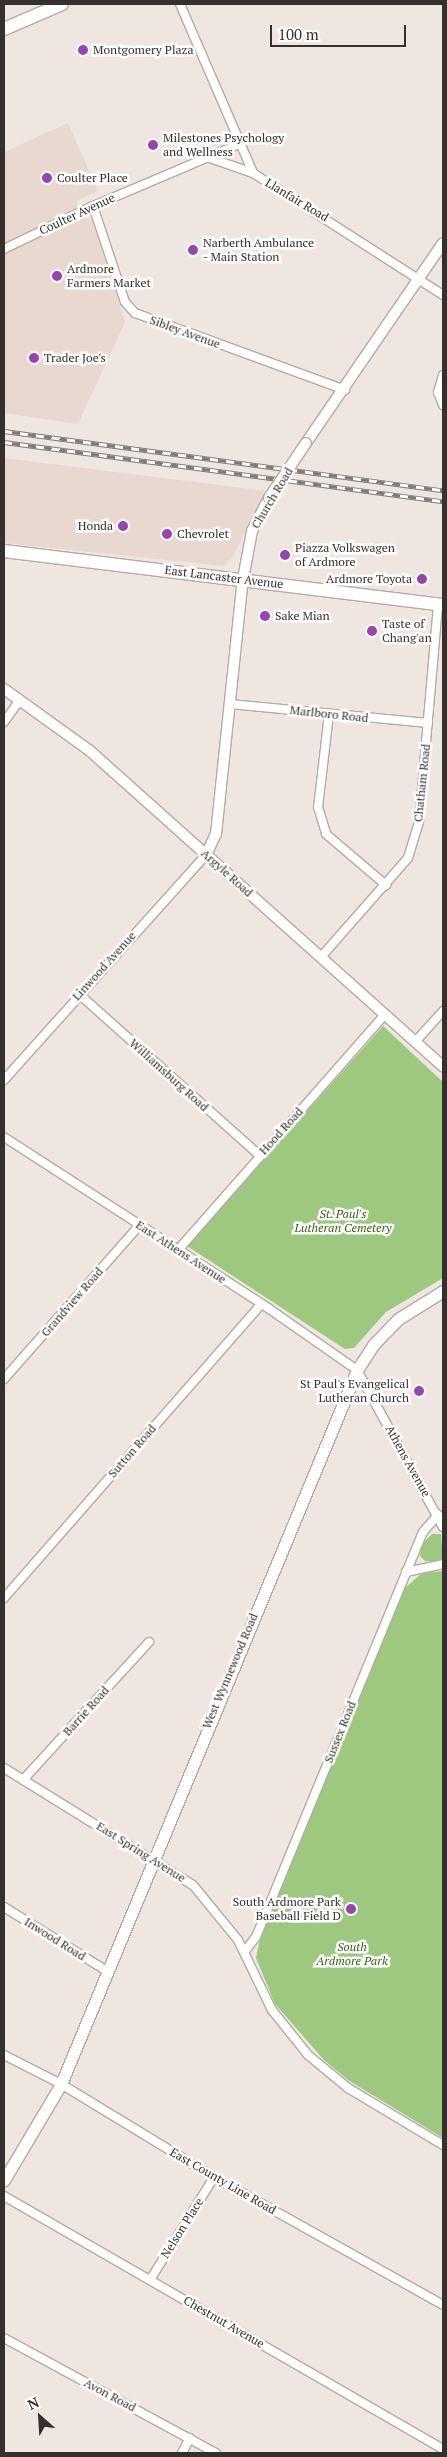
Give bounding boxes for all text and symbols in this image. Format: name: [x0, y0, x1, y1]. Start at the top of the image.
scale bar: [272, 15, 408, 47]
text: 100 m: [278, 24, 319, 44]
place label: Montgomery Plaza: [93, 43, 193, 57]
marker: Montgomery Plaza: [77, 44, 89, 56]
place label: Milestones Psychology and Wellness: [163, 131, 284, 159]
marker: Milestones Psychology and Wellness: [147, 139, 159, 151]
place label: Coulter Place: [57, 171, 128, 185]
marker: Coulter Place: [41, 172, 53, 184]
street label: Llanfair Road: [263, 175, 331, 225]
street label: Coulter Avenue: [37, 190, 117, 238]
place label: Narberth Ambulance - Main Station: [203, 236, 314, 264]
marker: Narberth Ambulance - Main Station: [187, 244, 199, 256]
place label: Ardmore Farmers Market: [67, 262, 151, 290]
marker: Ardmore Farmers Market: [51, 270, 63, 282]
street label: Sibley Avenue: [148, 313, 222, 351]
place label: Trader Joe's: [44, 351, 106, 365]
marker: Trader Joe's: [28, 352, 40, 364]
street label: Church Road: [248, 465, 296, 531]
place label: Honda: [78, 519, 113, 533]
marker: Honda: [117, 520, 129, 532]
place label: Chevrolet: [177, 527, 229, 541]
marker: Chevrolet: [161, 528, 173, 540]
place label: Piazza Volkswagen of Ardmore: [295, 541, 395, 569]
marker: Piazza Volkswagen of Ardmore: [279, 549, 291, 561]
street label: East Lancaster Avenue: [164, 563, 284, 591]
place label: Ardmore Toyota: [326, 572, 412, 586]
marker: Ardmore Toyota: [416, 573, 428, 585]
place label: Sake Mian: [275, 609, 330, 623]
marker: Sake Mian: [259, 610, 271, 622]
place label: Taste of Chang'an: [382, 617, 432, 645]
marker: Taste of Chang'an: [366, 625, 378, 637]
street label: Marlboro Road: [289, 703, 369, 725]
street label: Chatham Road: [411, 743, 433, 823]
street label: Argyle Road: [198, 846, 256, 900]
street label: Linwood Avenue: [69, 928, 139, 1004]
street label: Williamsburg Road: [127, 1036, 211, 1114]
street label: Hood Road: [256, 1104, 306, 1158]
park label: St. Paul's Lutheran Cemetery: [294, 1207, 392, 1235]
street label: East Athens Avenue: [133, 1217, 229, 1287]
street label: Grandview Road: [38, 1265, 106, 1339]
place label: St Paul's Evangelical Lutheran Church: [300, 1377, 409, 1405]
marker: St Paul's Evangelical Lutheran Church: [413, 1385, 425, 1397]
street label: Sutton Road: [105, 1421, 159, 1481]
street label: Athens Avenue: [382, 1423, 434, 1499]
street label: West Wynnewood Road: [199, 1611, 261, 1731]
street label: Barrie Road: [60, 1683, 112, 1739]
street label: Sussex Road: [321, 1699, 359, 1765]
street label: East Spring Avenue: [94, 1819, 188, 1885]
place label: South Ardmore Park Baseball Field D: [233, 1895, 341, 1923]
marker: South Ardmore Park Baseball Field D: [345, 1903, 357, 1915]
street label: Inwood Road: [22, 1914, 88, 1964]
park label: South Ardmore Park: [316, 1940, 388, 1968]
street label: East County Line Road: [167, 2145, 279, 2217]
street label: Nelson Place: [158, 2195, 206, 2261]
street label: Chestnut Avenue: [181, 2293, 267, 2351]
street label: Avon Road: [82, 2375, 138, 2415]
north arrow: [15, 2392, 65, 2442]
text: N: [24, 2392, 42, 2414]

